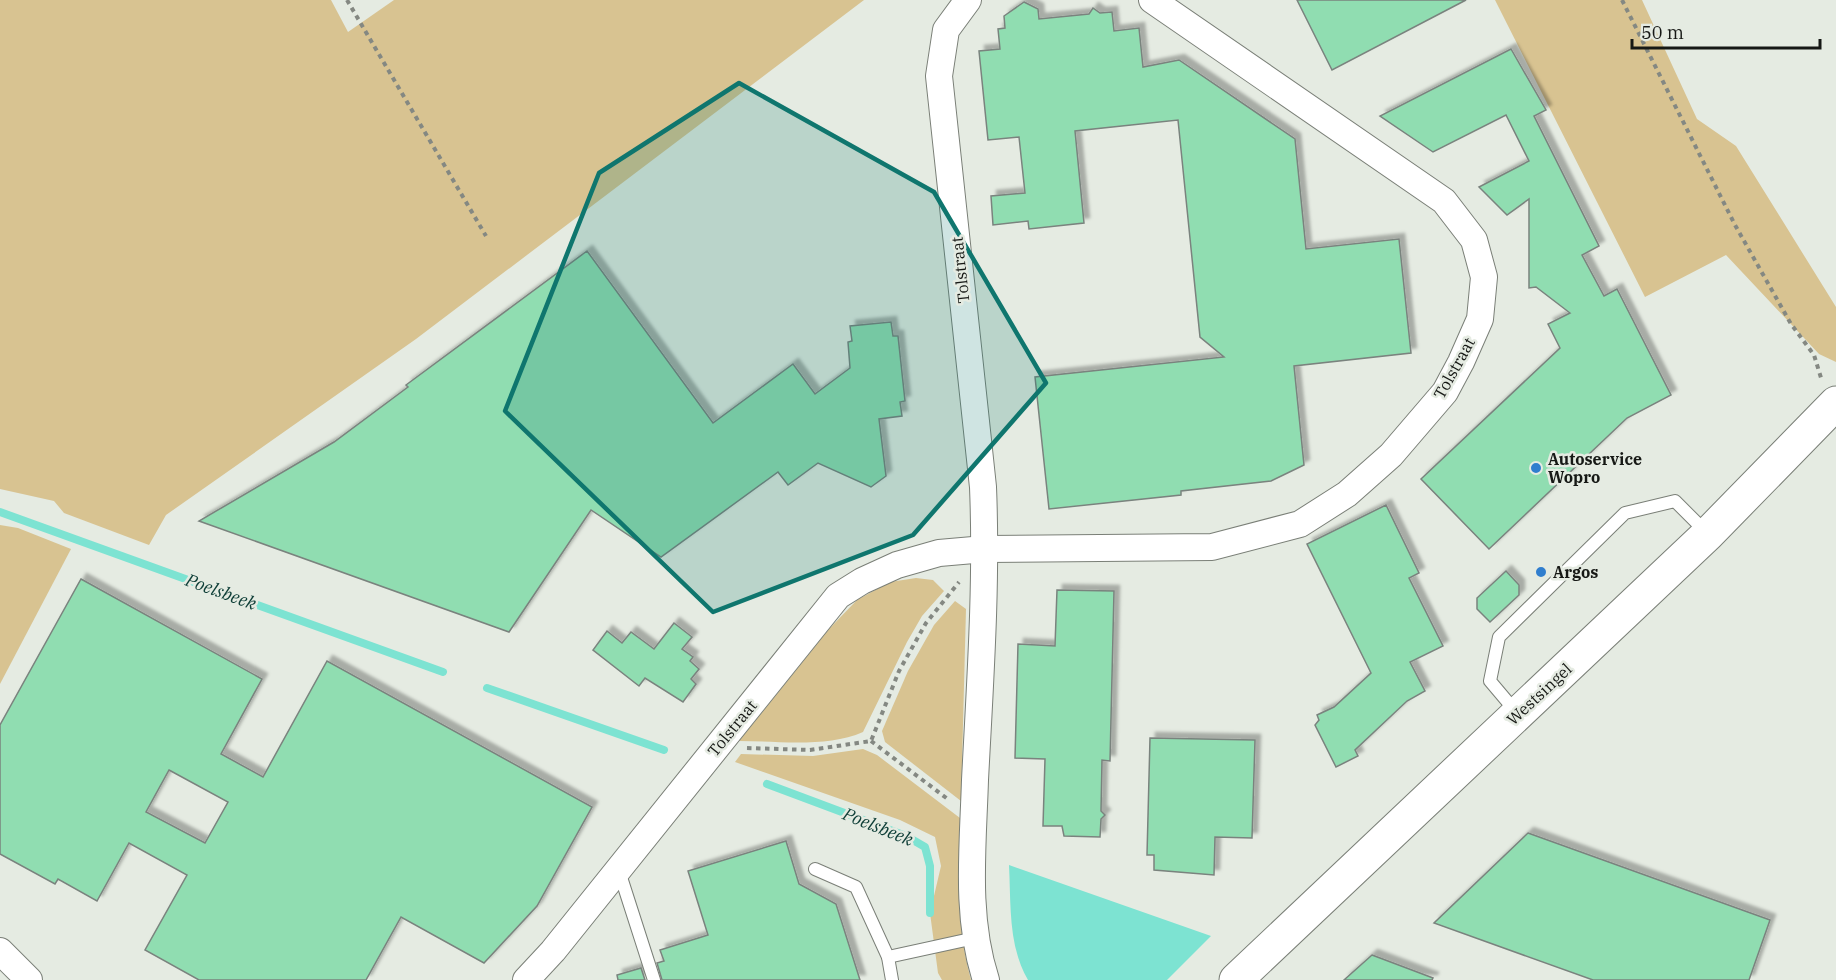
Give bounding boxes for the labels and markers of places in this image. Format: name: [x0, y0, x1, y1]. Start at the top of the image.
place label: Autoservice Wopro: [1548, 449, 1642, 487]
marker: Autoservice Wopro: [1529, 461, 1543, 475]
place label: Argos: [1553, 562, 1598, 582]
marker: Argos: [1534, 565, 1548, 579]

